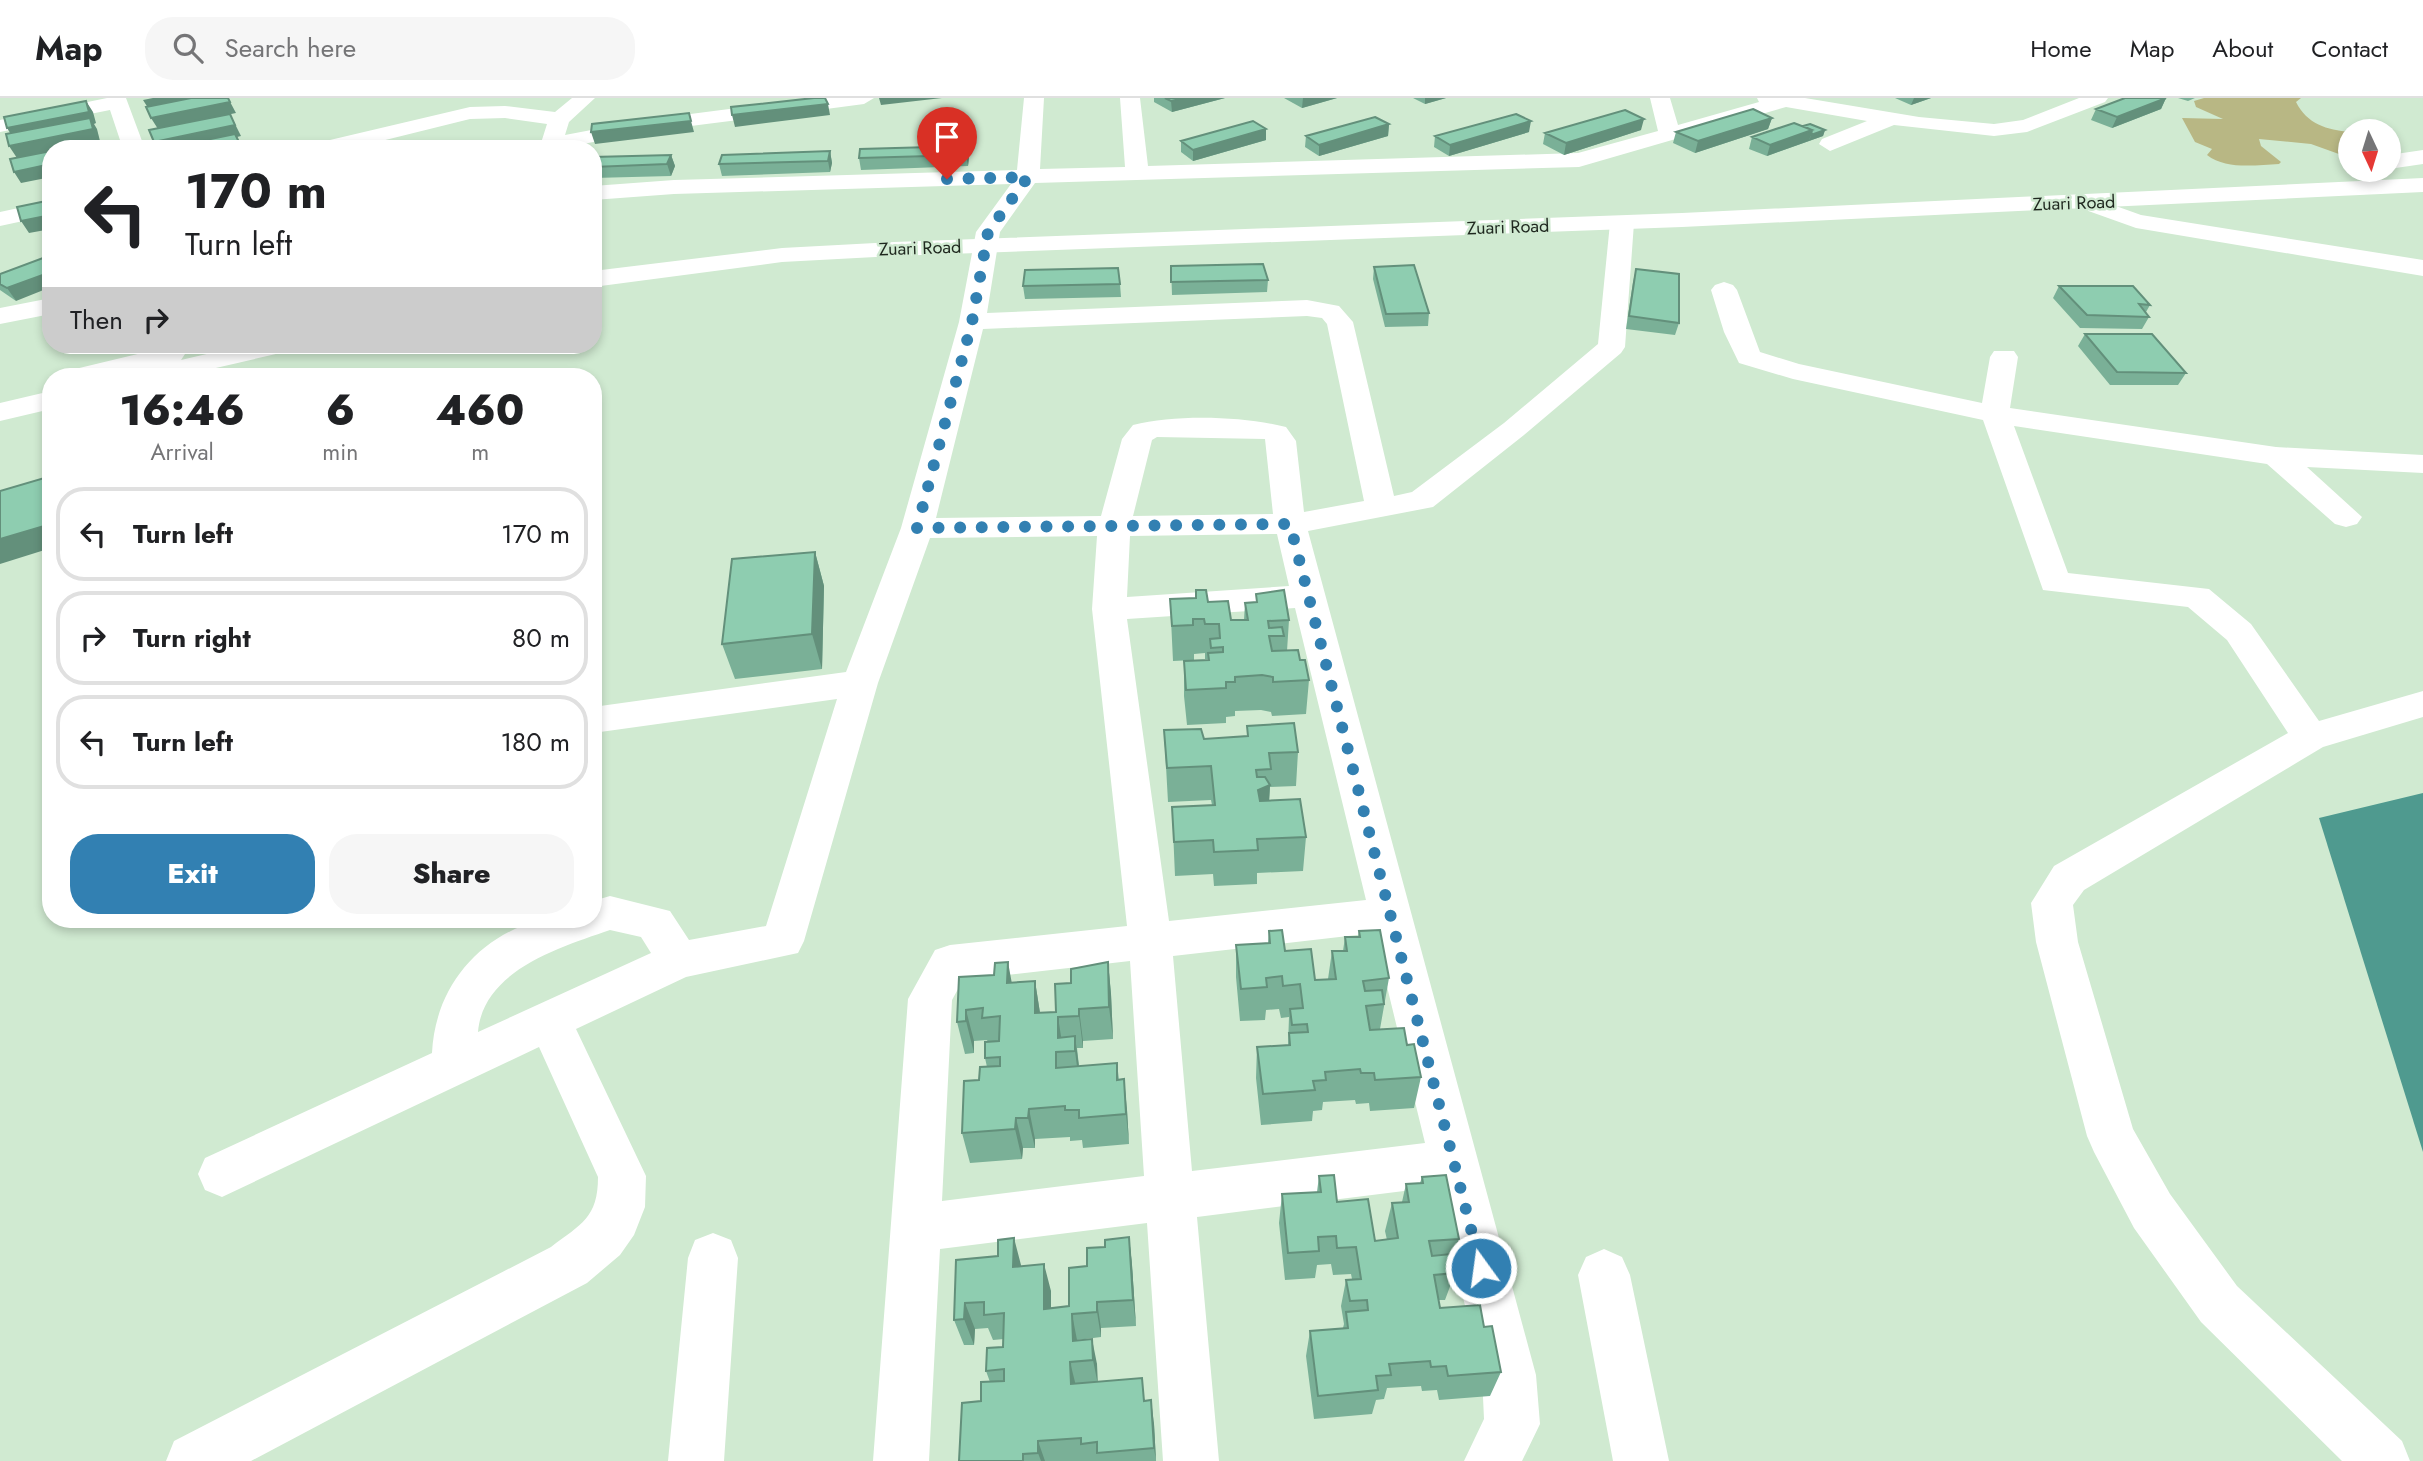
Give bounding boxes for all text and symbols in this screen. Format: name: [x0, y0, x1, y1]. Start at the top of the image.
search box: [145, 17, 635, 80]
text: Map: [35, 25, 103, 72]
icon: search: [169, 29, 207, 67]
text: Search here: [225, 29, 356, 67]
text: Home: [2030, 31, 2092, 66]
text: Map: [2130, 31, 2174, 66]
text: About: [2212, 31, 2273, 66]
text: Contact: [2311, 31, 2388, 66]
pin: [917, 107, 977, 179]
icon: arrive: [928, 118, 966, 156]
north arrow: [2338, 119, 2401, 182]
map controls: [2338, 119, 2401, 182]
text: 170 m: [185, 156, 327, 226]
icon: left: [70, 168, 161, 259]
street label: Zuari Road: [2032, 189, 2116, 217]
street label: Zuari Road: [1466, 213, 1550, 241]
text: Turn left: [185, 221, 292, 267]
street label: Zuari Road: [878, 234, 962, 262]
text: Then: [70, 301, 123, 339]
icon: right: [137, 301, 175, 339]
text: 16:46: [120, 380, 245, 441]
text: 6: [326, 380, 355, 441]
text: 460: [436, 380, 524, 441]
text: Arrival: [150, 435, 214, 469]
text: min: [322, 435, 358, 469]
text: m: [471, 435, 489, 469]
icon: left: [74, 515, 112, 553]
text: Turn left: [133, 515, 233, 553]
text: 170 m: [501, 515, 570, 553]
icon: right: [74, 619, 112, 657]
text: Turn right: [133, 619, 251, 657]
text: 80 m: [512, 619, 570, 657]
icon: left: [74, 723, 112, 761]
text: Turn left: [133, 723, 233, 761]
text: 180 m: [500, 723, 570, 761]
button: Exit: [70, 834, 315, 914]
button: Share: [329, 834, 574, 914]
position arrow: [1444, 1231, 1518, 1305]

